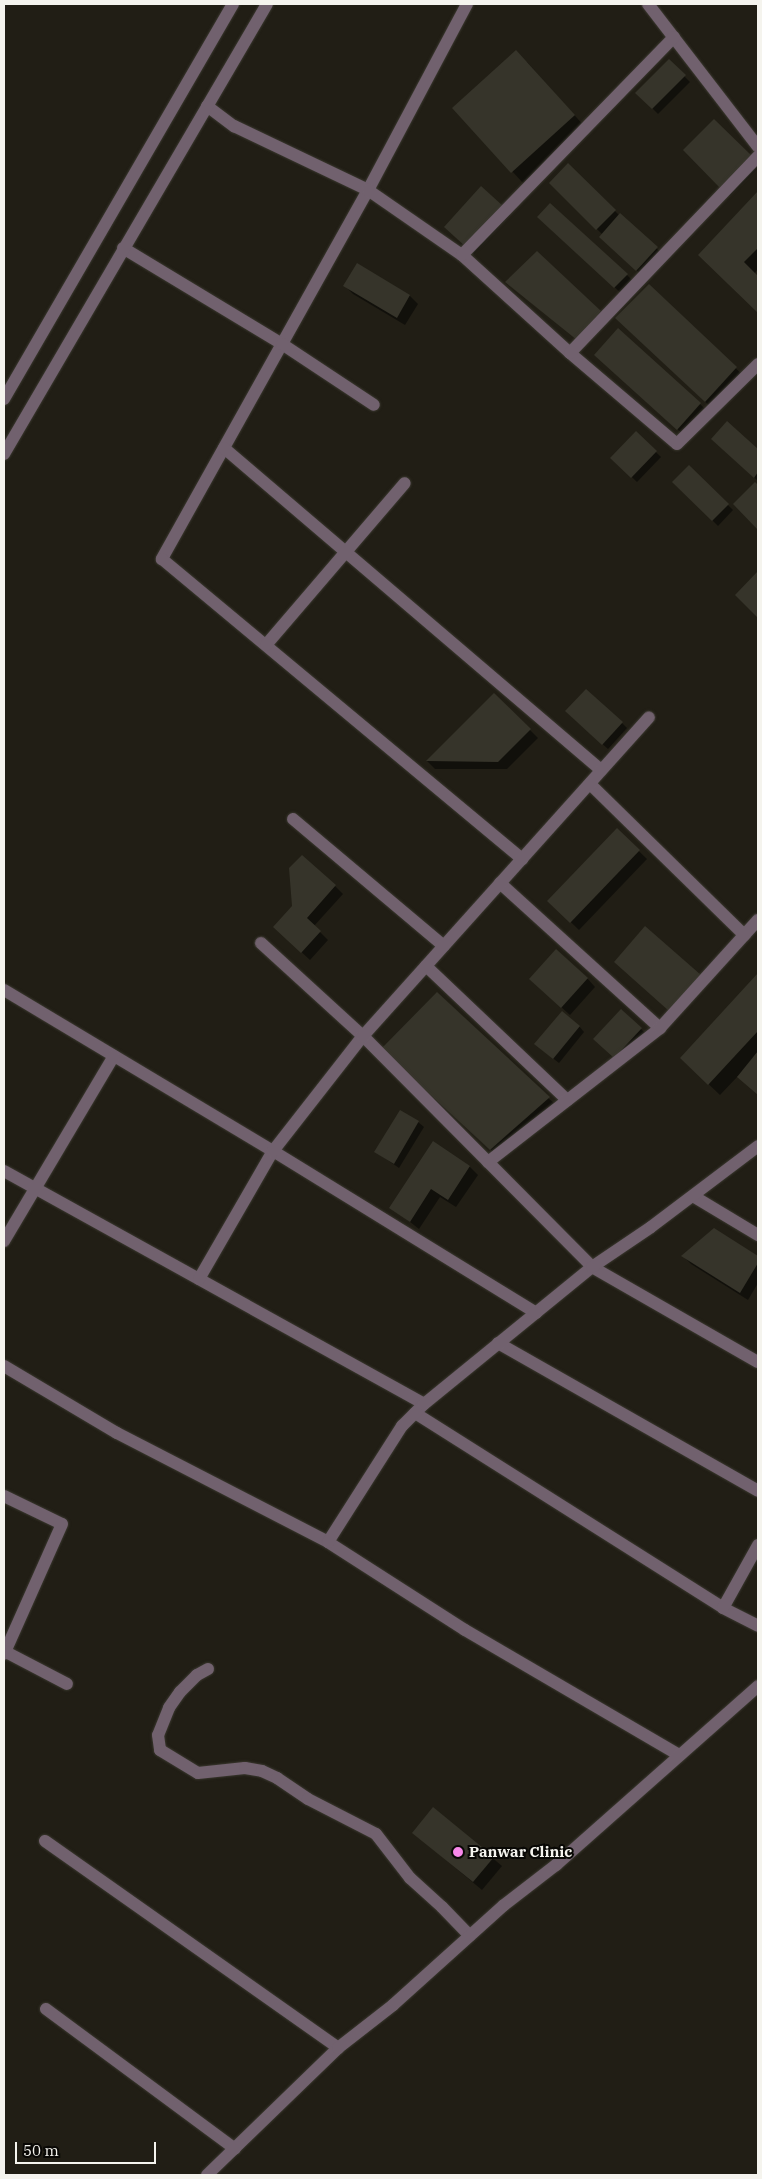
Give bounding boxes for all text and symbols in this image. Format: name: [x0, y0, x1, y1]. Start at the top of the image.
place label: Panwar Clinic: [469, 1843, 572, 1861]
marker: Panwar Clinic: [451, 1845, 465, 1859]
scale bar: [18, 2132, 159, 2164]
text: 50 m: [23, 2141, 59, 2160]

